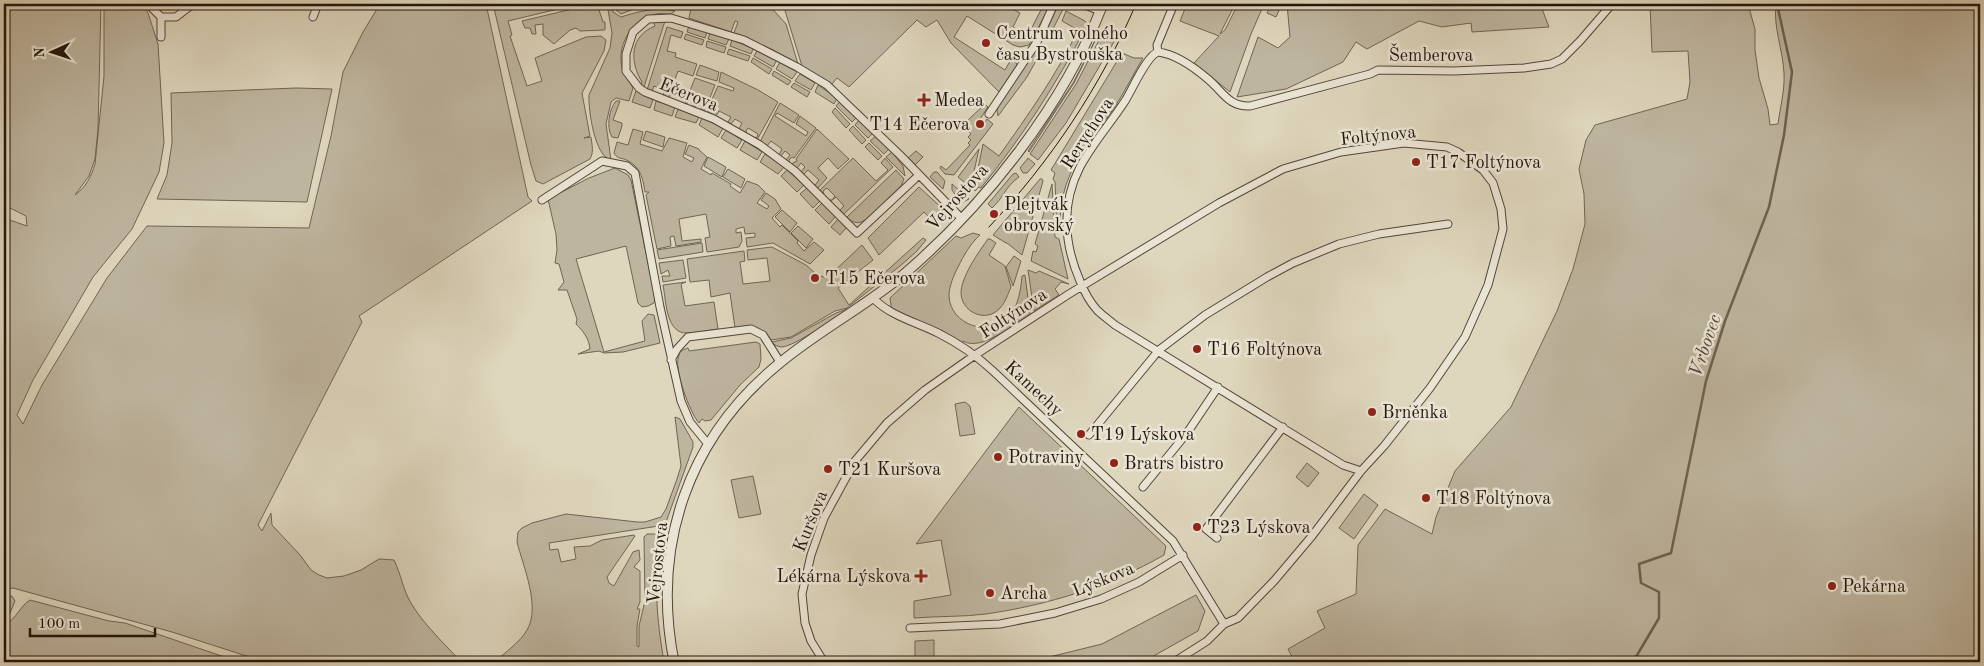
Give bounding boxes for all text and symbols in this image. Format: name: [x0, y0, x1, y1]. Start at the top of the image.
place label: Centrum volného času Bystrouška: [996, 25, 1128, 64]
north arrow: [28, 28, 78, 78]
marker: Centrum volného času Bystrouška: [980, 37, 992, 49]
street label: Šemberova: [1389, 42, 1473, 65]
text: N: [33, 47, 47, 58]
street label: Ečerova: [657, 75, 721, 115]
place label: Medea: [934, 92, 984, 110]
marker: Medea: [918, 94, 930, 106]
street label: Rerychova: [1058, 95, 1117, 172]
place label: T14 Ečerova: [869, 116, 970, 134]
marker: T14 Ečerova: [974, 118, 986, 130]
street label: Foltýnova: [1339, 123, 1417, 149]
place label: T17 Foltýnova: [1426, 154, 1541, 172]
marker: T17 Foltýnova: [1410, 156, 1422, 168]
street label: Vejrostova: [923, 161, 992, 234]
place label: Plejtvák obrovský: [1004, 196, 1074, 235]
marker: Plejtvák obrovský: [988, 208, 1000, 220]
place label: T15 Ečerova: [825, 270, 926, 288]
marker: T15 Ečerova: [809, 272, 821, 284]
street label: Foltýnova: [977, 285, 1051, 342]
water label: Vrbovec: [1687, 312, 1726, 380]
place label: T16 Foltýnova: [1207, 341, 1322, 359]
marker: T16 Foltýnova: [1191, 343, 1203, 355]
street label: Kamechy: [1001, 358, 1066, 420]
place label: Brněnka: [1382, 404, 1448, 422]
marker: Brněnka: [1366, 406, 1378, 418]
place label: T19 Lýskova: [1091, 426, 1195, 444]
marker: T19 Lýskova: [1075, 428, 1087, 440]
place label: Potraviny: [1008, 449, 1084, 467]
marker: Potraviny: [992, 451, 1004, 463]
place label: Bratrs bistro: [1124, 455, 1224, 473]
marker: Bratrs bistro: [1108, 457, 1120, 469]
place label: T21 Kuršova: [838, 461, 941, 479]
marker: T21 Kuršova: [822, 463, 834, 475]
street label: Kuršova: [791, 488, 831, 555]
place label: T18 Foltýnova: [1436, 490, 1551, 508]
marker: T18 Foltýnova: [1420, 492, 1432, 504]
place label: T23 Lýskova: [1207, 519, 1311, 537]
street label: Vejrostova: [645, 521, 671, 605]
marker: T23 Lýskova: [1191, 521, 1203, 533]
street label: Lýskova: [1070, 559, 1137, 600]
place label: Lékárna Lýskova: [777, 568, 911, 586]
marker: Lékárna Lýskova: [915, 570, 927, 582]
place label: Pekárna: [1842, 578, 1906, 596]
marker: Pekárna: [1826, 580, 1838, 592]
place label: Archa: [1000, 585, 1048, 603]
marker: Archa: [984, 587, 996, 599]
scale bar: [30, 606, 155, 638]
text: 100 m: [38, 617, 80, 632]

